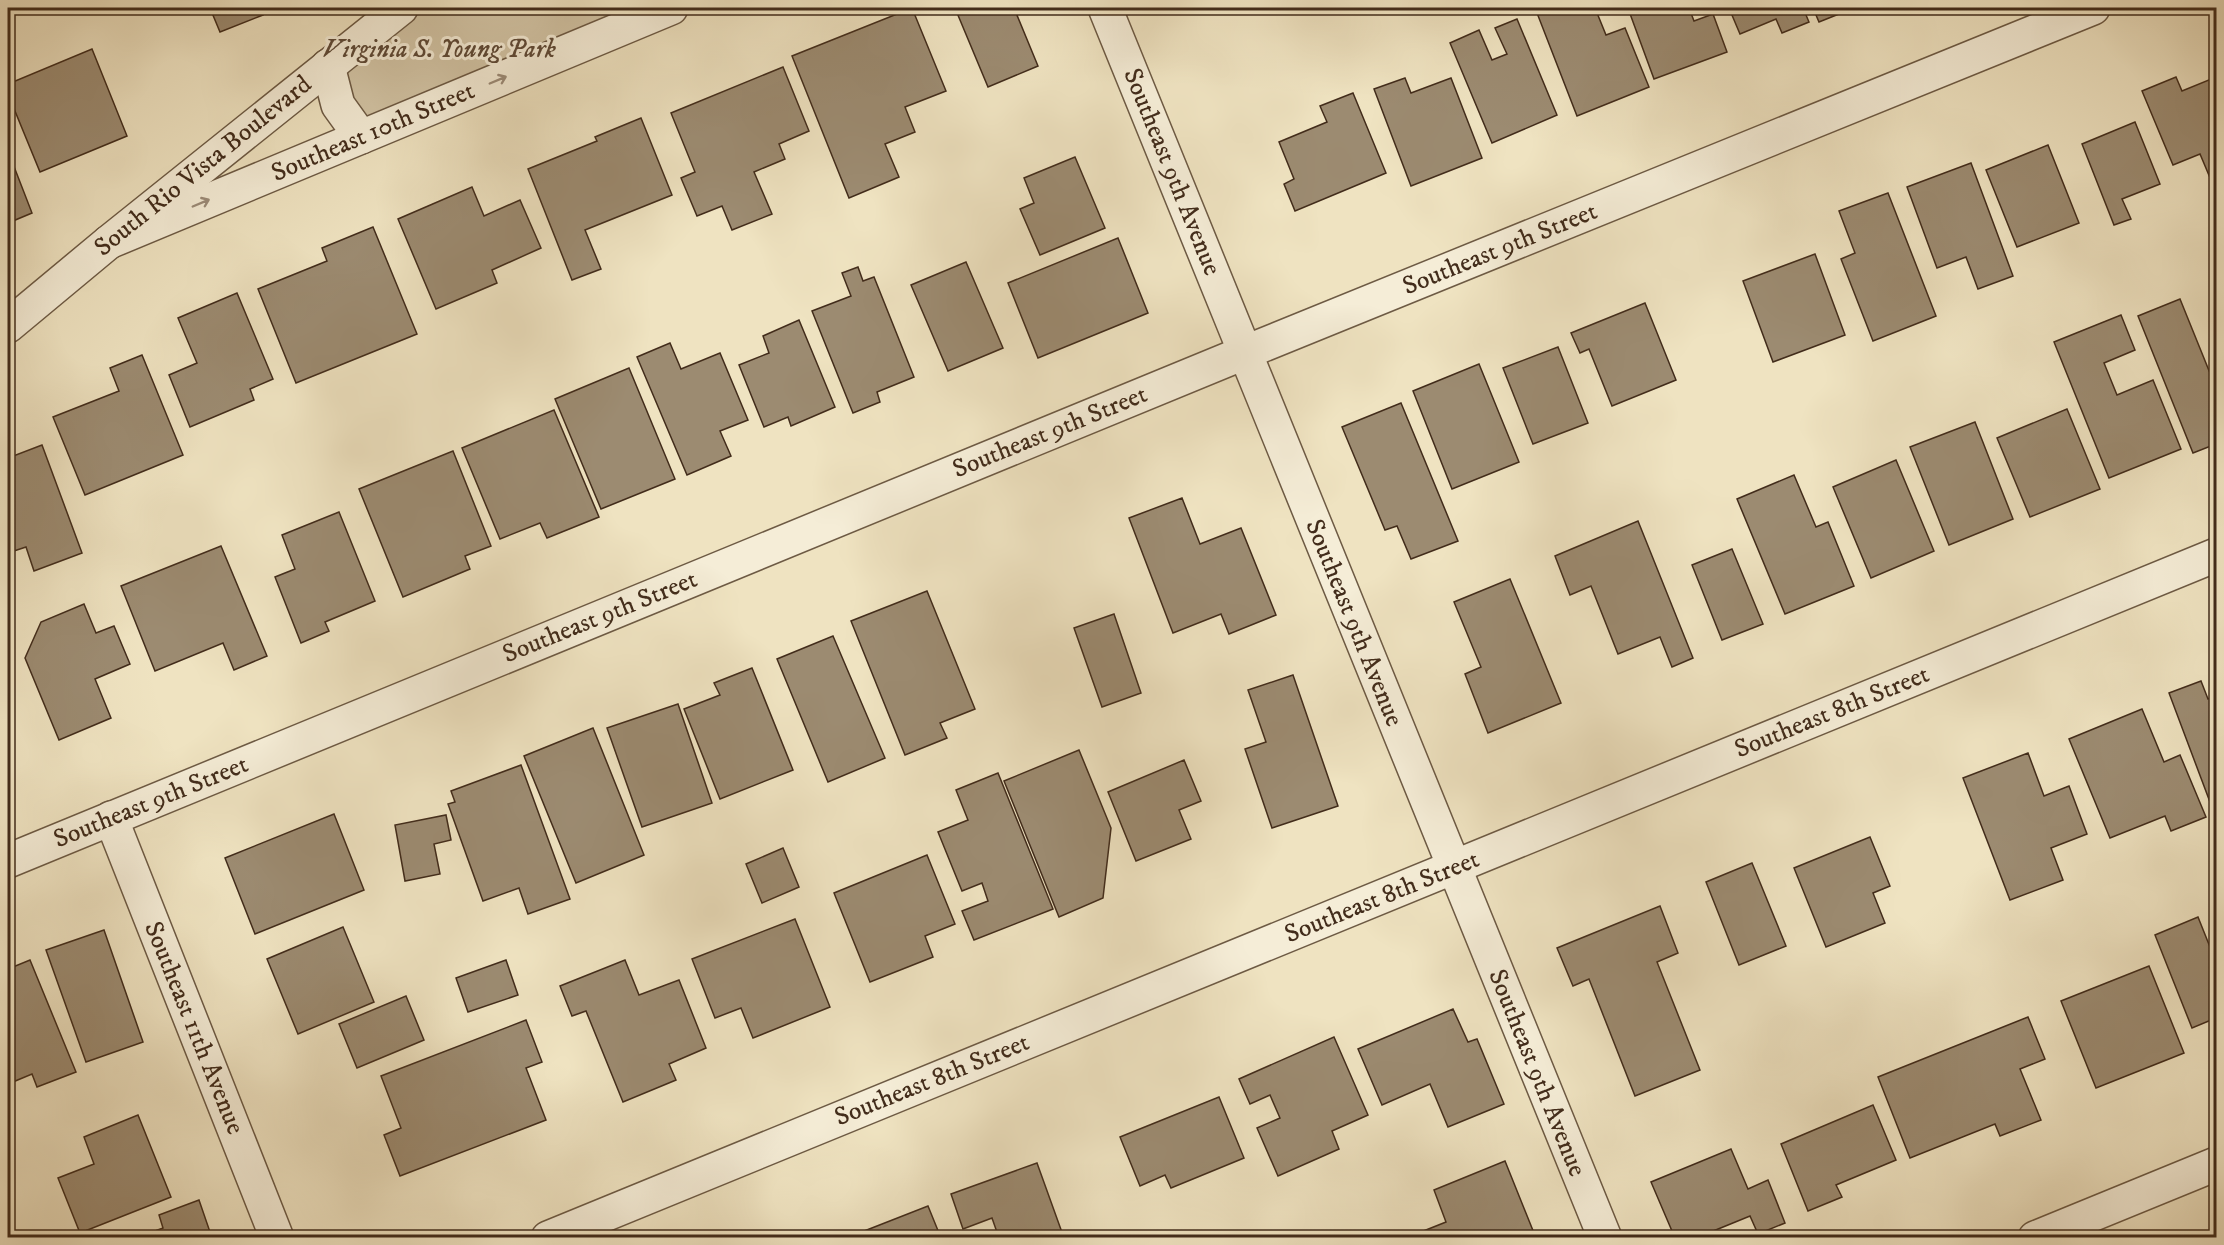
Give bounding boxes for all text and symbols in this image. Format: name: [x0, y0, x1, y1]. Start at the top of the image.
park label: Virginia S. Young Park: [322, 33, 556, 66]
street label: Southeast 9th Avenue: [1115, 64, 1229, 280]
street label: South Rio Vista Boulevard: [88, 68, 318, 264]
street label: Southeast 10th Street: [266, 74, 480, 190]
one-way arrow: [488, 74, 506, 85]
street label: Southeast 9th Street: [1398, 195, 1602, 303]
one-way arrow: [192, 197, 210, 208]
street label: Southeast 9th Street: [948, 378, 1152, 486]
street label: Southeast 9th Avenue: [1297, 515, 1411, 731]
street label: Southeast 9th Street: [498, 563, 702, 671]
street label: Southeast 8th Street: [1730, 658, 1934, 766]
street label: Southeast 9th Street: [49, 748, 253, 856]
street label: Southeast 8th Street: [1280, 843, 1484, 951]
street label: Southeast 11th Avenue: [136, 917, 252, 1139]
street label: Southeast 9th Avenue: [1480, 965, 1594, 1181]
street label: Southeast 8th Street: [830, 1026, 1034, 1134]

